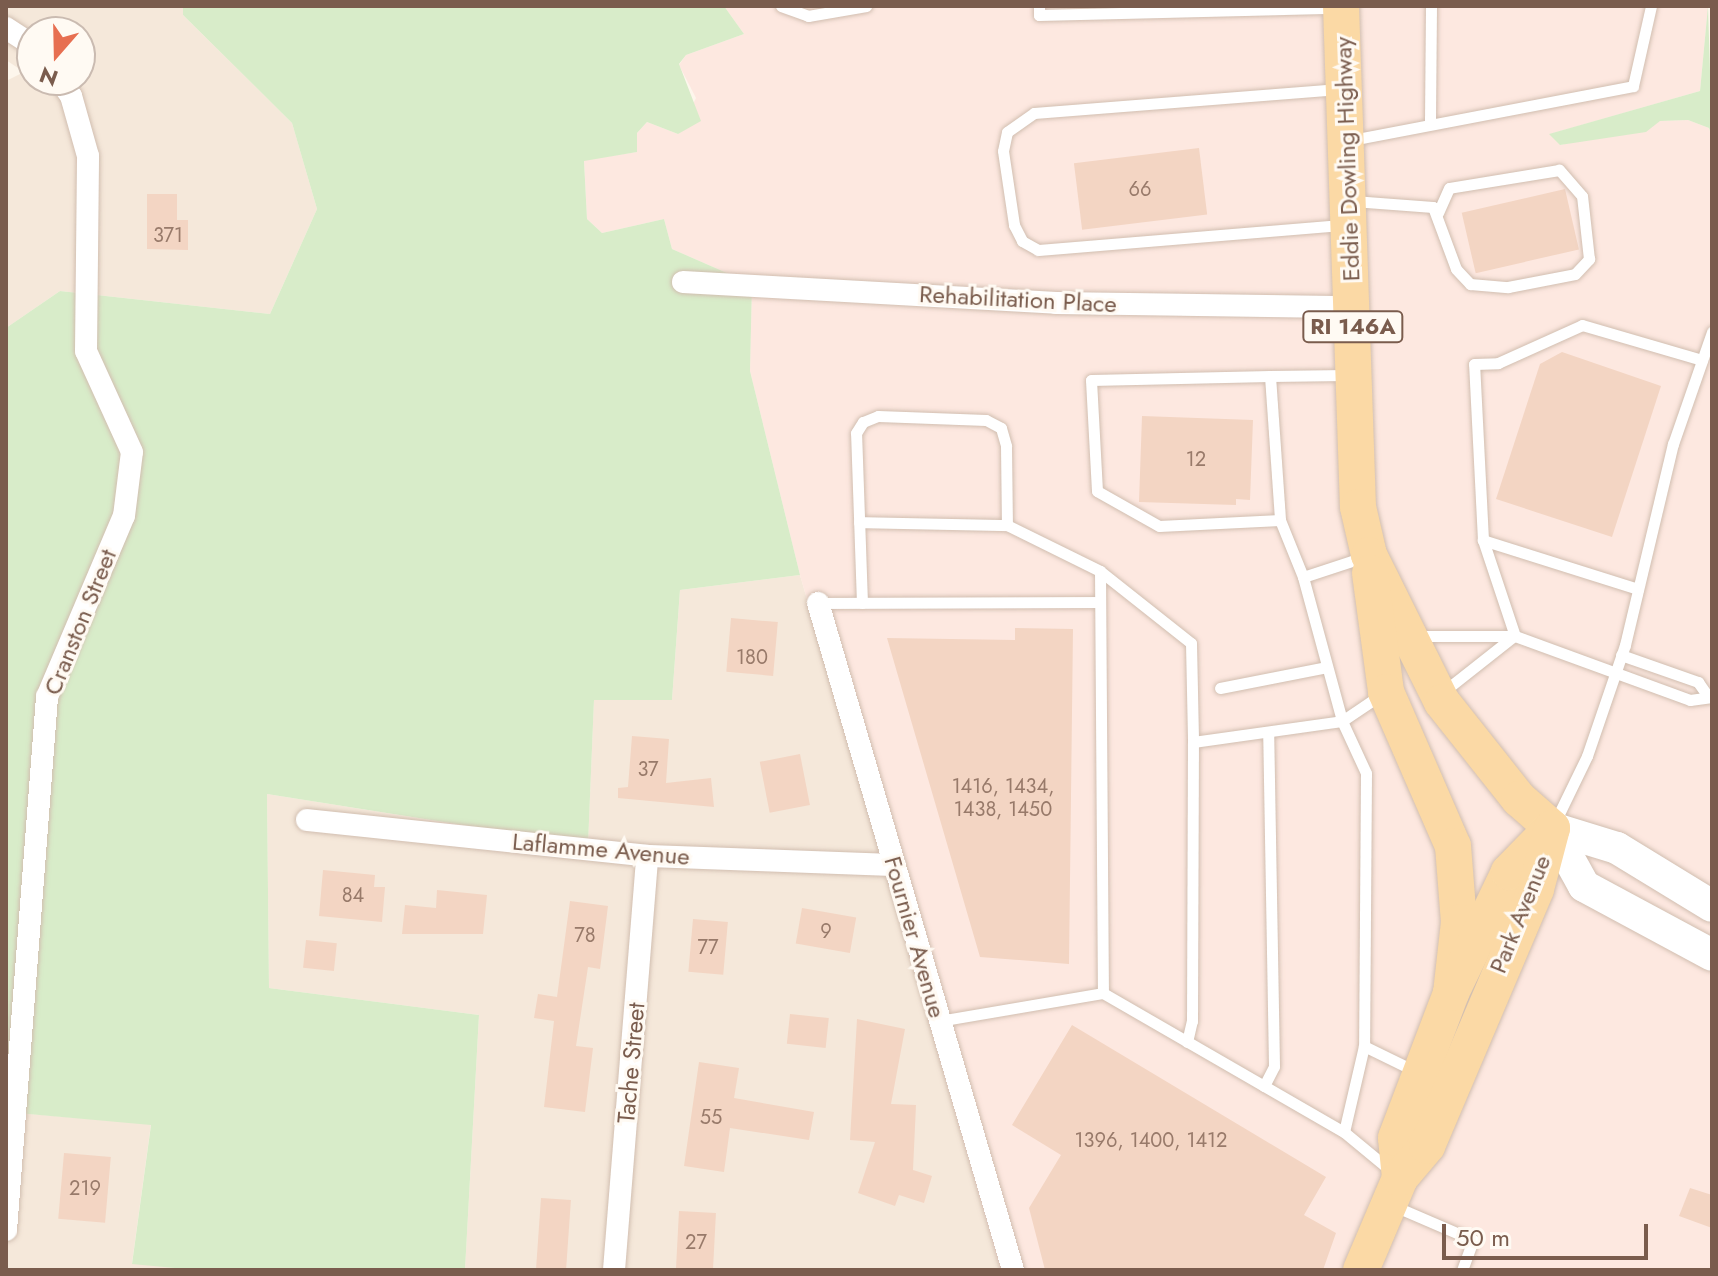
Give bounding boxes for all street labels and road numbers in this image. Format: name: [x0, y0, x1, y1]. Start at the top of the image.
street label: Eddie Dowling Highway: [1328, 36, 1366, 282]
street label: Rehabilitation Place: [918, 279, 1118, 319]
road number: RI 146A: [1301, 309, 1405, 345]
street label: Cranston Street: [38, 545, 122, 699]
street label: Laflamme Avenue: [511, 827, 691, 871]
street label: Park Avenue: [1483, 851, 1557, 977]
street label: Fournier Avenue: [878, 853, 952, 1021]
street label: Tache Street: [611, 1001, 651, 1125]

